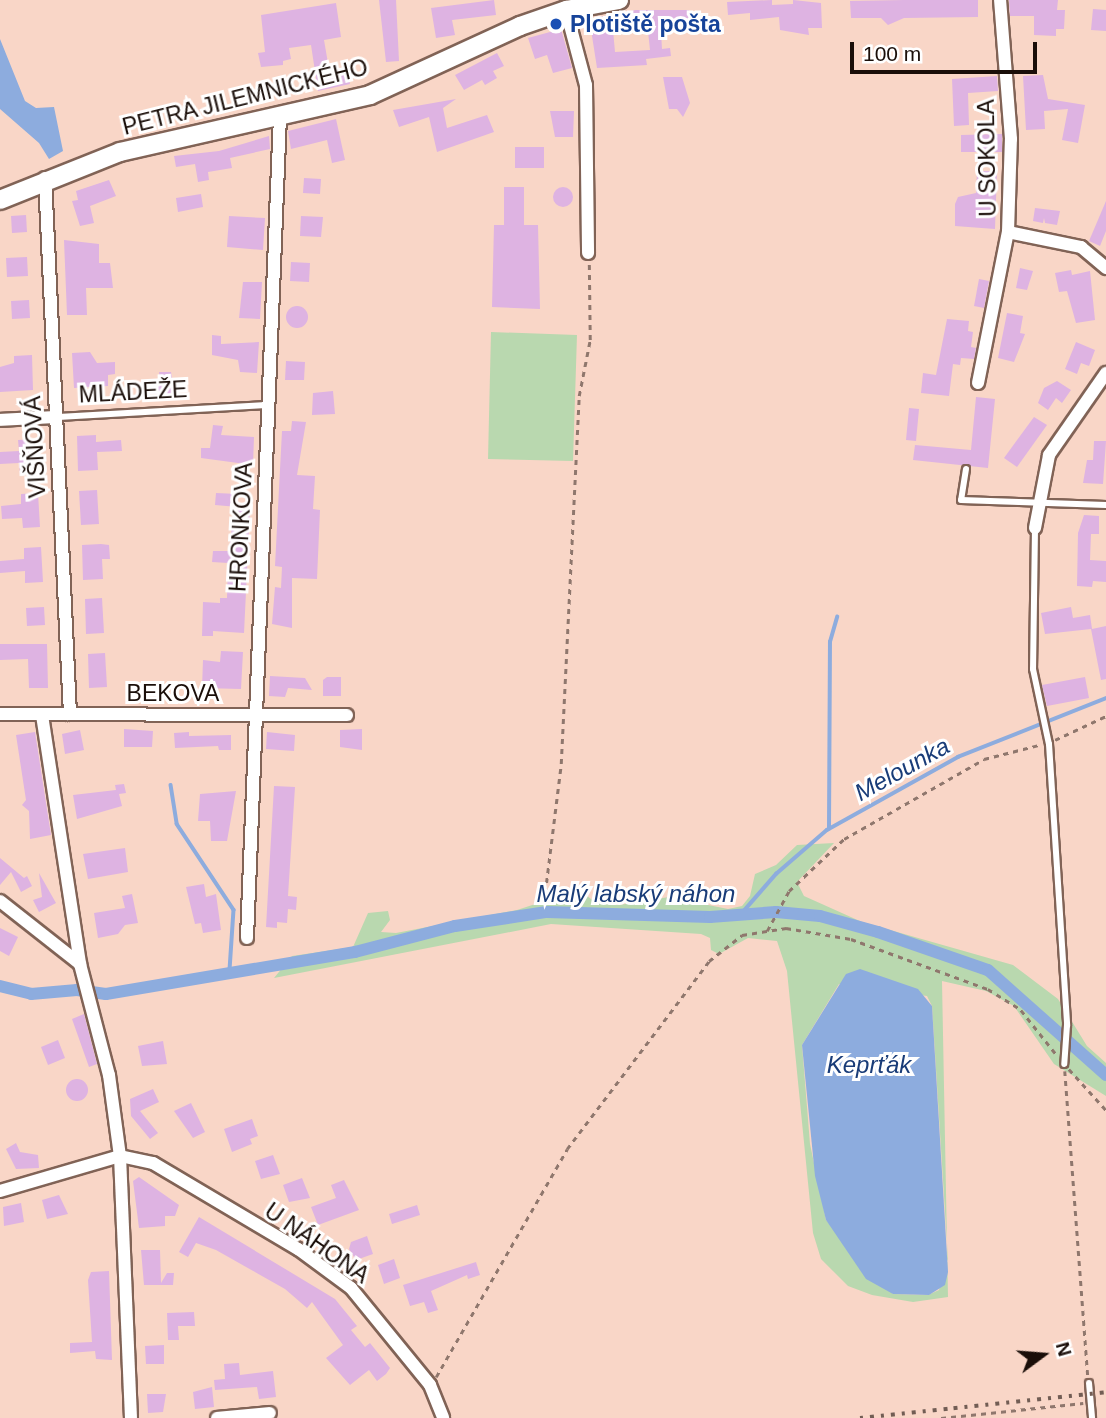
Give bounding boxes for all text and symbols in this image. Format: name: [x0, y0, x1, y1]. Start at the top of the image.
place label: Plotiště pošta: [570, 10, 721, 38]
marker: Plotiště pošta: [548, 16, 564, 32]
scale bar: [854, 28, 1041, 72]
text: 100 m: [863, 42, 921, 65]
street label: PETRA JILEMNICKÉHO: [119, 53, 371, 141]
street label: U SOKOLA: [972, 99, 1002, 217]
street label: MLÁDEŽE: [78, 375, 188, 409]
street label: VIŠŇOVÁ: [19, 395, 51, 499]
street label: HRONKOVA: [224, 461, 258, 593]
street label: BEKOVA: [127, 679, 219, 707]
water label: Melounka: [850, 731, 954, 807]
water label: Malý labský náhon: [537, 880, 735, 908]
water label: Keprťák: [827, 1051, 911, 1079]
street label: U NÁHONA: [259, 1197, 375, 1289]
north arrow: [1008, 1320, 1078, 1390]
text: N: [1052, 1340, 1076, 1359]

